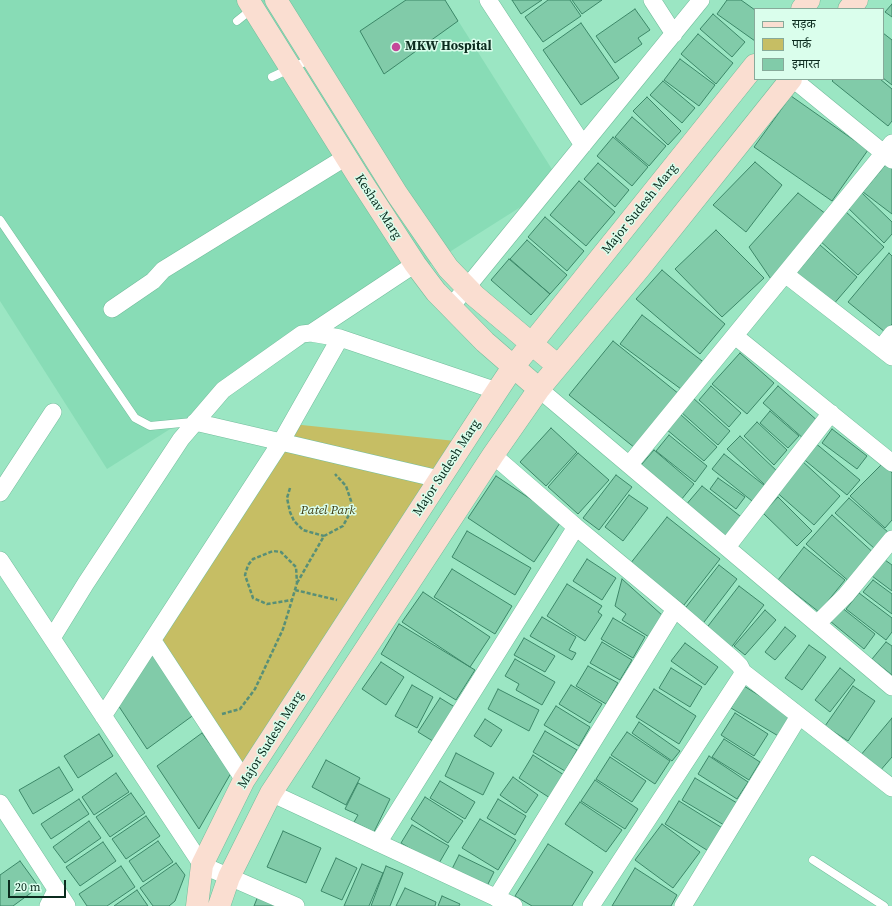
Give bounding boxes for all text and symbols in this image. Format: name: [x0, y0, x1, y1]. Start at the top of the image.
legend: [754, 8, 884, 80]
text: सड़क: [792, 16, 816, 32]
text: पार्क: [792, 36, 811, 52]
place label: MKW Hospital: [405, 39, 492, 55]
marker: MKW Hospital: [390, 41, 402, 53]
text: इमारत: [792, 56, 820, 72]
street label: Major Sudesh Marg: [599, 161, 681, 257]
street label: Keshav Marg: [351, 172, 405, 242]
street label: Major Sudesh Marg: [410, 417, 484, 519]
park label: Patel Park: [301, 503, 355, 519]
street label: Major Sudesh Marg: [235, 688, 307, 792]
scale bar: [10, 872, 68, 898]
text: 20 m: [15, 879, 41, 895]

